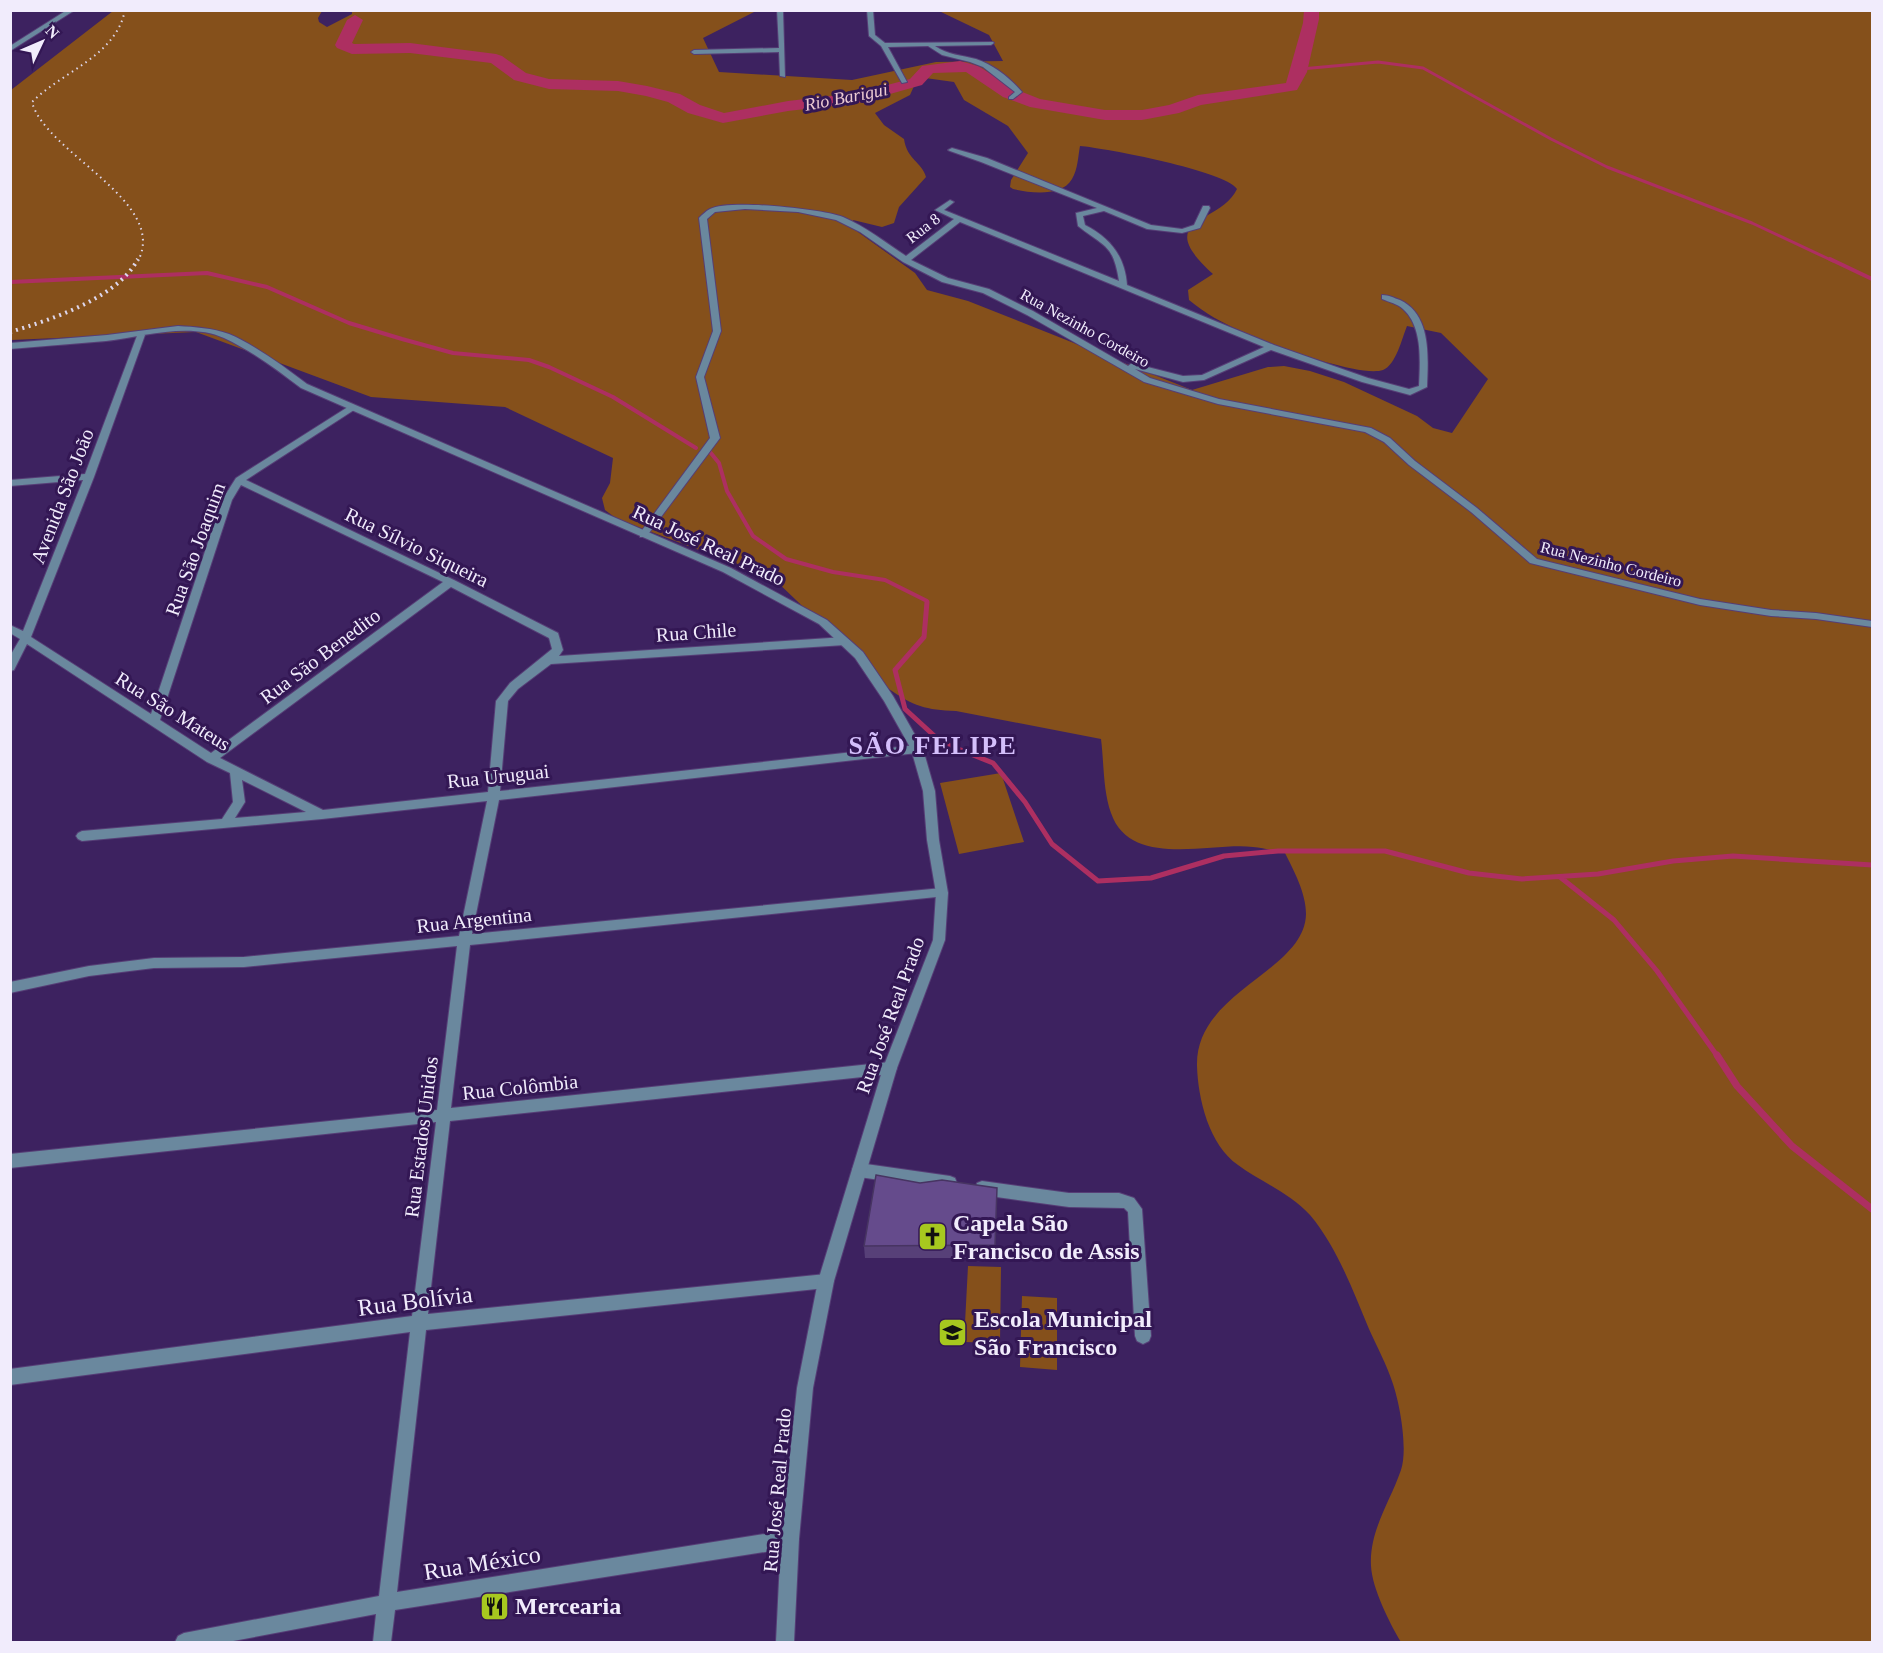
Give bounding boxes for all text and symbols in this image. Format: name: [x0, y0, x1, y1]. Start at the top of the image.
north arrow: [12, 12, 72, 72]
text: N: [42, 22, 63, 42]
water label: Rio Barigui: [802, 79, 889, 115]
street label: Rua 8: [903, 210, 943, 246]
street label: Rua Nezinho Cordeiro: [1018, 285, 1152, 371]
street label: Avenida São João: [26, 425, 98, 567]
street label: Rua São Joaquim: [161, 479, 230, 619]
street label: Rua José Real Prado: [630, 500, 788, 590]
street label: Rua Sílvio Siqueira: [341, 503, 492, 592]
street label: Rua Nezinho Cordeiro: [1539, 538, 1683, 590]
street label: Rua São Benedito: [256, 604, 384, 708]
street label: Rua Chile: [655, 618, 737, 646]
street label: Rua São Mateus: [112, 667, 235, 755]
district label: SÃO FELIPE: [849, 731, 1017, 760]
street label: Rua Uruguai: [446, 760, 551, 793]
street label: Rua Argentina: [415, 903, 533, 938]
street label: Rua José Real Prado: [851, 934, 929, 1096]
street label: Rua Estados Unidos: [400, 1055, 442, 1219]
street label: Rua Colômbia: [461, 1070, 579, 1104]
place label: Capela São Francisco de Assis: [953, 1210, 1140, 1264]
church icon: Capela São Francisco de Assis: [916, 1221, 948, 1253]
street label: Rua Bolívia: [356, 1281, 474, 1321]
place label: Escola Municipal São Francisco: [974, 1306, 1152, 1360]
school or university icon: Escola Municipal São Francisco: [937, 1317, 969, 1349]
street label: Rua José Real Prado: [759, 1407, 795, 1573]
street label: Rua México: [422, 1541, 542, 1585]
restaurant icon: Mercearia: [478, 1590, 510, 1622]
place label: Mercearia: [515, 1593, 621, 1619]

